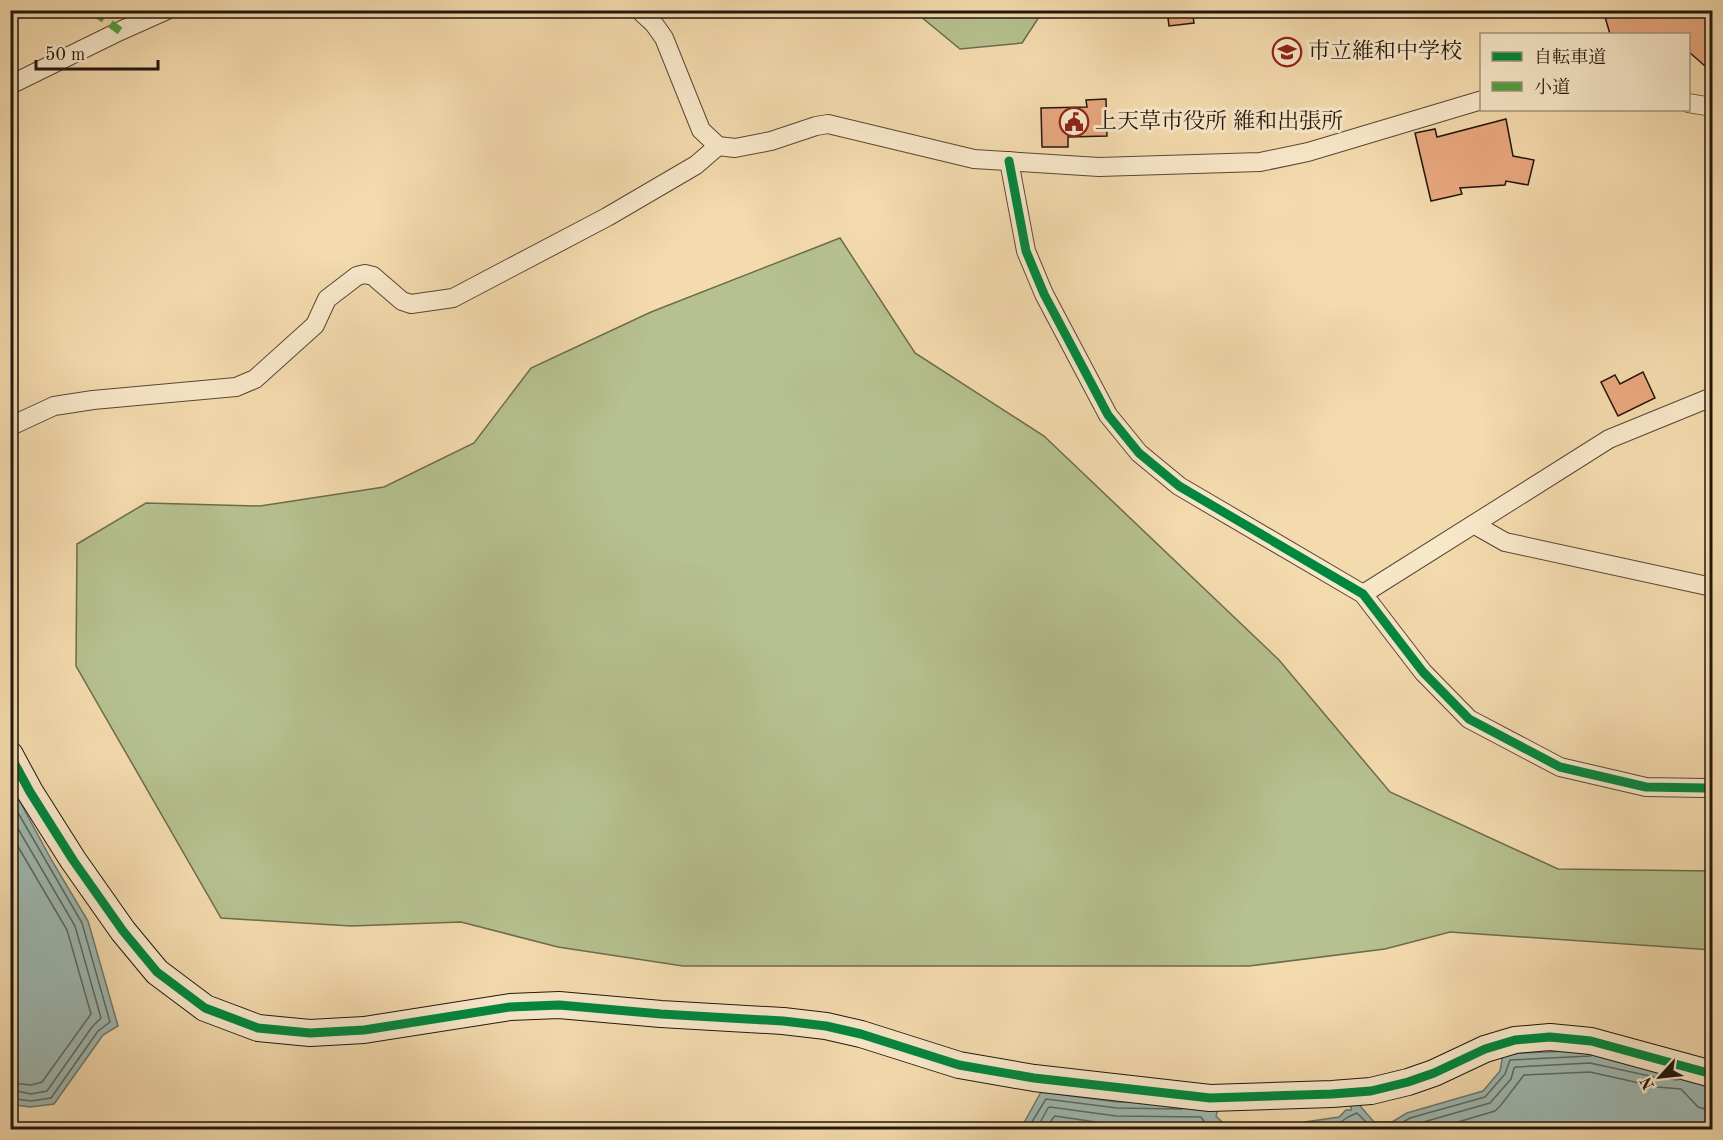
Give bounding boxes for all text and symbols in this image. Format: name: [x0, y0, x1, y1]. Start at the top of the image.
scale bar: [36, 33, 158, 71]
legend: [1480, 33, 1690, 111]
school or university icon: 市立維和中学校: [1271, 36, 1303, 68]
place label: 市立維和中学校: [1308, 39, 1462, 63]
text: 50 m: [45, 46, 85, 64]
text: 自転車道: [1534, 47, 1606, 67]
text: 小道: [1534, 77, 1570, 97]
public building icon: 上天草市役所 維和出張所: [1058, 106, 1090, 138]
place label: 上天草市役所 維和出張所: [1095, 109, 1343, 133]
north arrow: [1630, 1047, 1690, 1107]
text: N: [1638, 1073, 1658, 1092]

